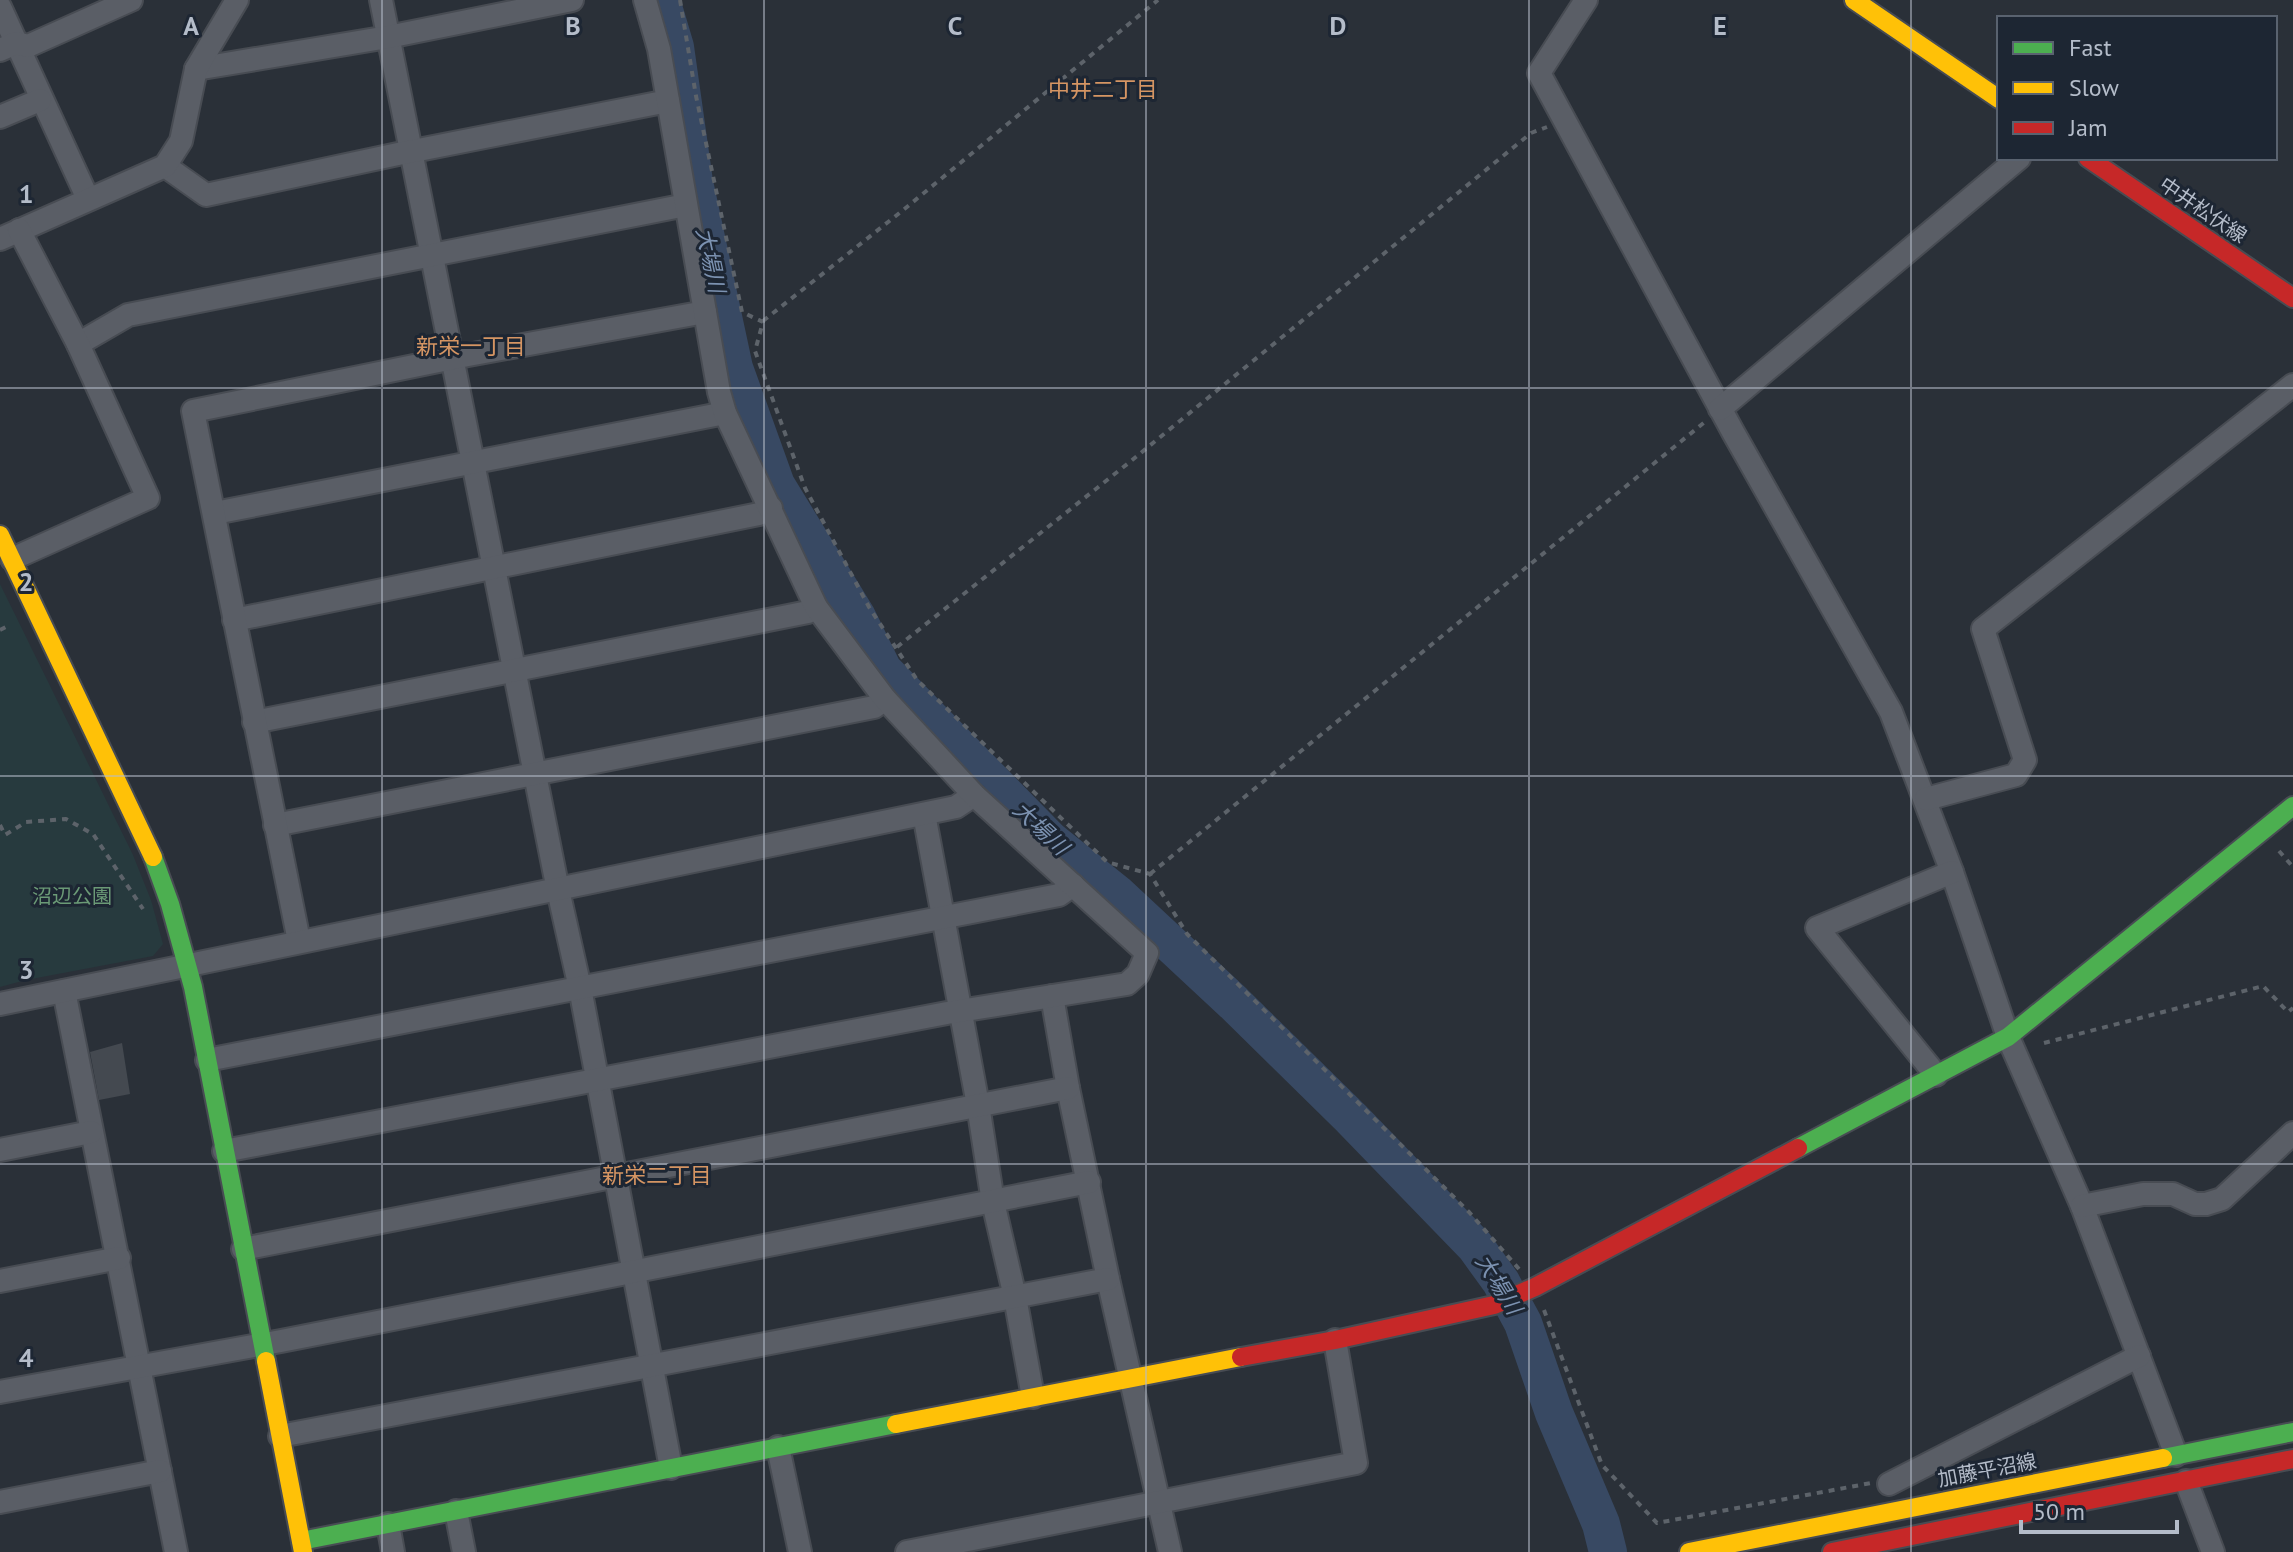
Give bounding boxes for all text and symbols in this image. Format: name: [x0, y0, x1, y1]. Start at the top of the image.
text: A: [183, 9, 199, 42]
text: B: [565, 9, 581, 42]
text: C: [948, 9, 962, 42]
text: D: [1330, 9, 1346, 42]
text: E: [1713, 9, 1727, 42]
legend: [1997, 16, 2277, 160]
text: Fast: [2069, 32, 2112, 63]
text: Slow: [2069, 72, 2119, 103]
district label: 中井二丁目: [1048, 75, 1158, 103]
text: Jam: [2068, 112, 2107, 143]
street label: 中井松伏線: [2154, 171, 2252, 249]
text: 1: [19, 177, 33, 210]
water label: 大場川: [690, 225, 732, 297]
district label: 新栄一丁目: [416, 332, 526, 360]
text: 2: [19, 565, 33, 598]
water label: 大場川: [1007, 795, 1076, 862]
park label: 沼辺公園: [32, 883, 112, 909]
text: 3: [19, 953, 33, 986]
district label: 新栄二丁目: [602, 1161, 712, 1189]
water label: 大場川: [1470, 1249, 1529, 1321]
text: 4: [19, 1341, 34, 1374]
street label: 加藤平沼線: [1935, 1448, 2039, 1492]
scale bar: [2021, 1484, 2177, 1534]
text: 50 m: [2033, 1496, 2085, 1527]

